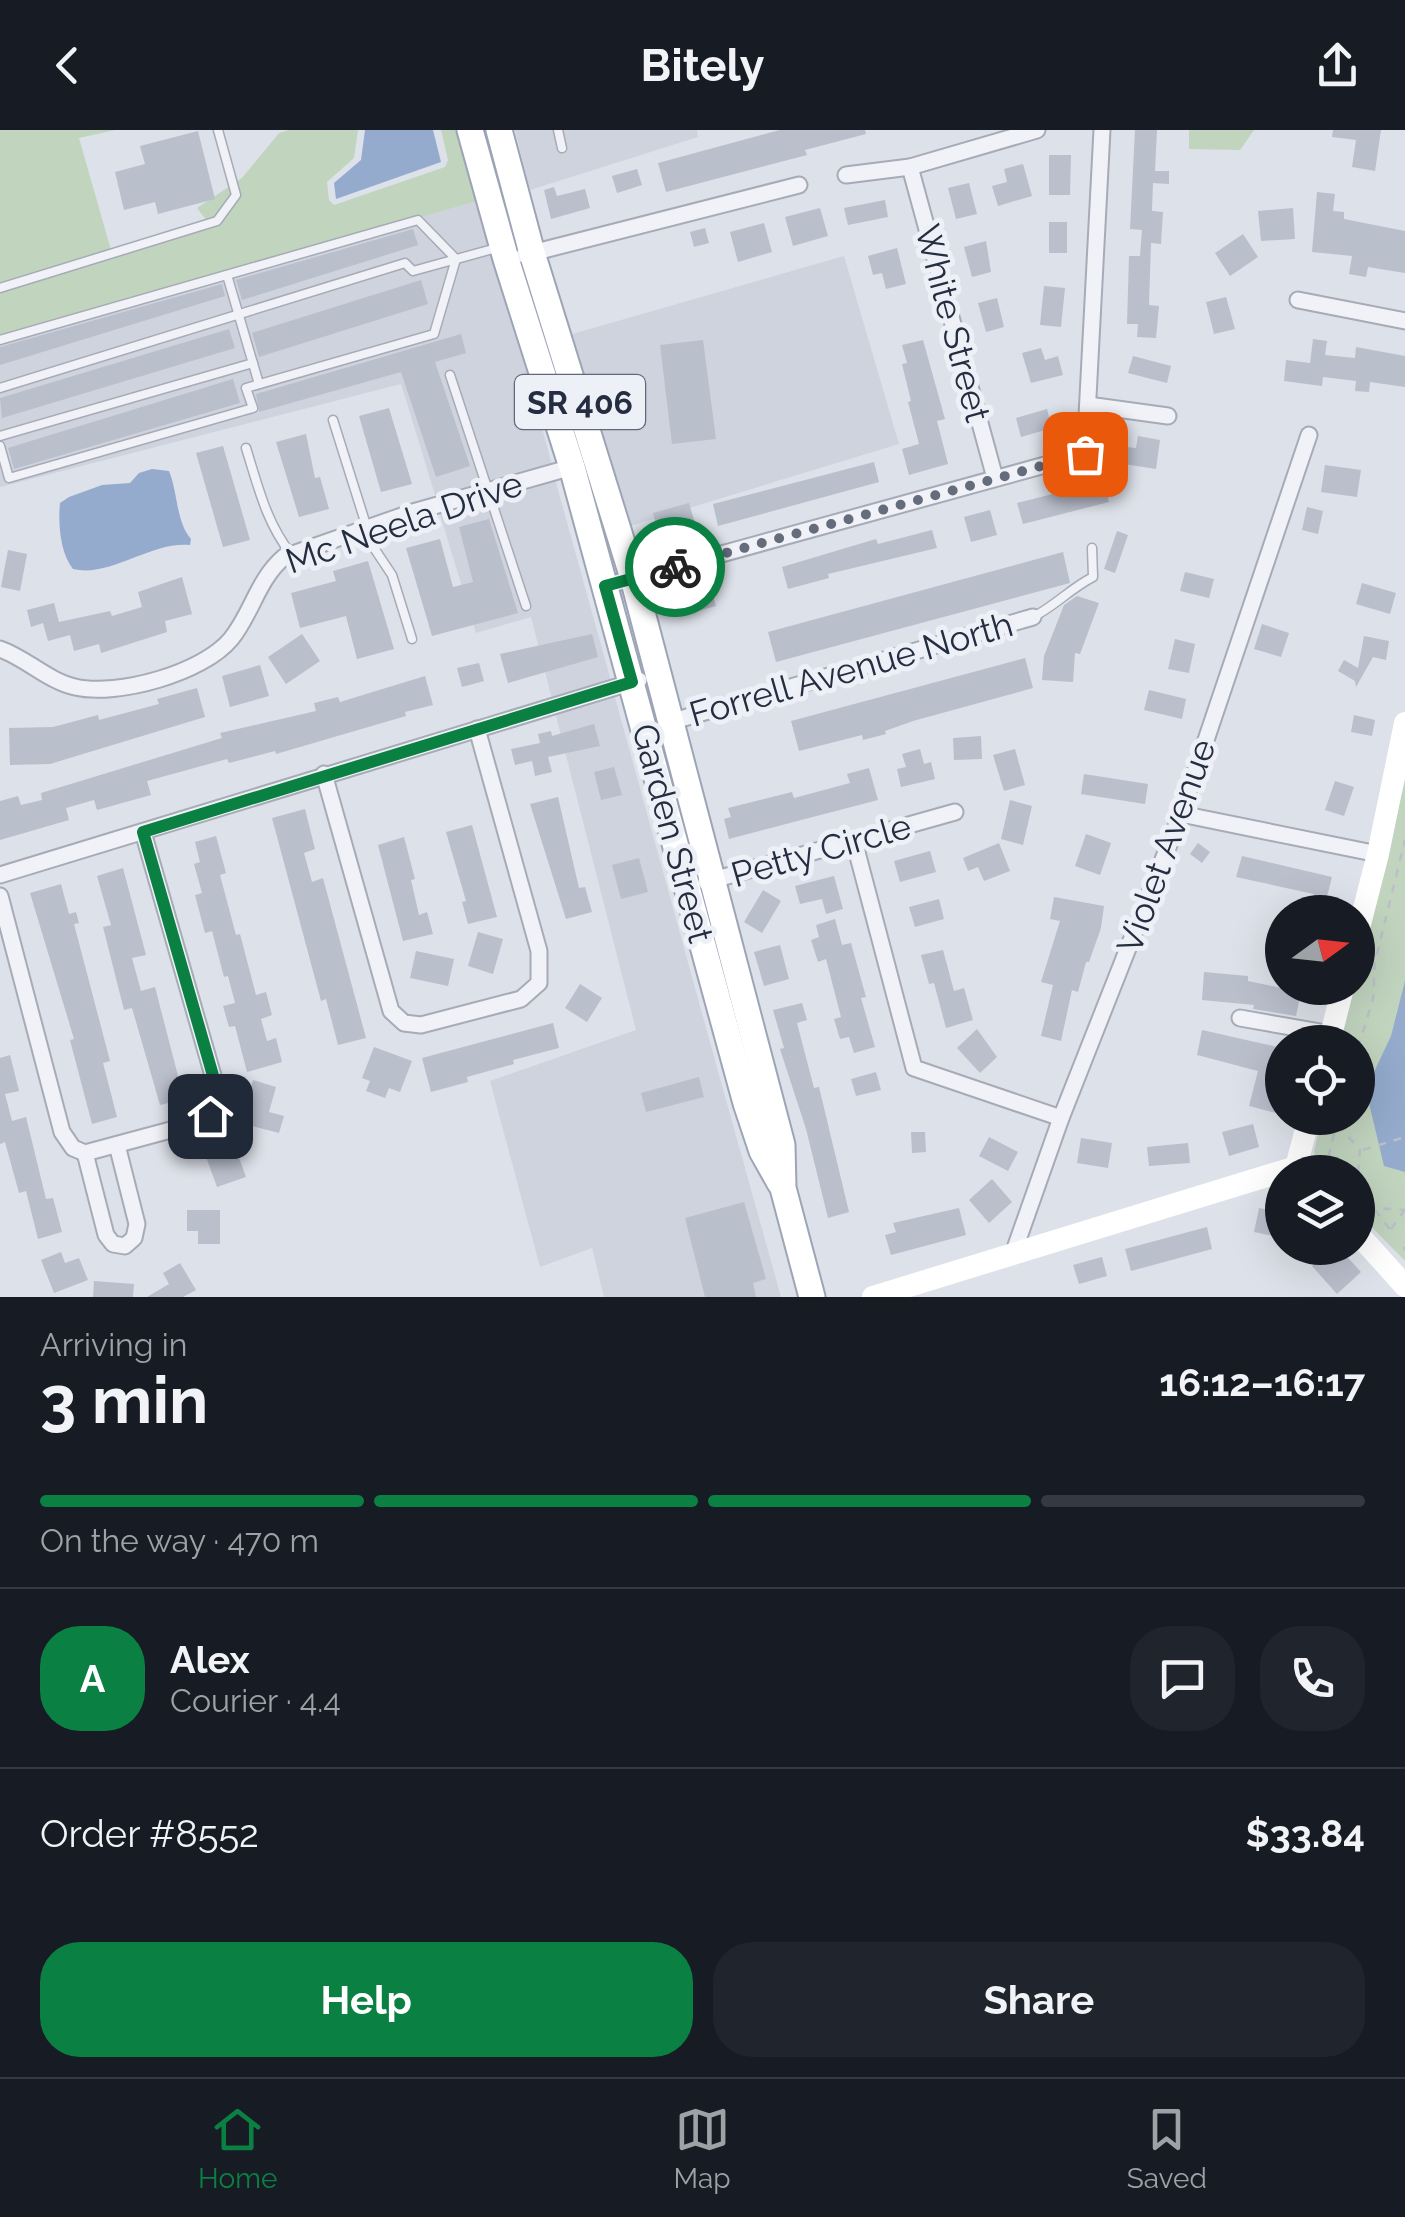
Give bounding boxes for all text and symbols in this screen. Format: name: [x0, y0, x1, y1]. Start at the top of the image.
icon: back: [40, 38, 95, 93]
icon: share: [1310, 38, 1365, 93]
text: Bitely: [641, 39, 764, 92]
street label: White Street: [907, 220, 999, 426]
road number: SR 406: [515, 375, 645, 429]
pin: [1043, 412, 1128, 497]
icon: bag: [1058, 427, 1113, 482]
street label: Mc Neela Drive: [280, 462, 528, 582]
courier: [625, 517, 725, 617]
icon: bike: [648, 540, 703, 595]
street label: Forrell Avenue North: [685, 603, 1017, 735]
street label: Garden Street: [624, 719, 722, 947]
street label: Violet Avenue: [1108, 734, 1224, 958]
street label: Petty Circle: [727, 805, 915, 895]
north arrow: [1265, 895, 1375, 1005]
map controls: [1265, 895, 1375, 1265]
button: locate: [1265, 1025, 1375, 1135]
pin: [168, 1074, 253, 1159]
icon: home: [183, 1089, 238, 1144]
button: layers: [1265, 1155, 1375, 1265]
text: Arriving in: [40, 1326, 187, 1363]
text: 16:12–16:17: [1159, 1360, 1365, 1405]
text: 3 min: [40, 1362, 208, 1438]
text: On the way · 470 m: [40, 1522, 319, 1559]
button: chat: [1130, 1626, 1235, 1731]
button: phone: [1260, 1626, 1365, 1731]
text: Alex: [170, 1637, 250, 1682]
text: A: [80, 1656, 105, 1701]
text: Courier · 4.4: [170, 1682, 341, 1719]
text: Order #8552: [40, 1811, 259, 1856]
text: $33.84: [1246, 1811, 1365, 1856]
button: Help: [40, 1942, 693, 2057]
button: Share: [713, 1942, 1365, 2057]
tab: Home: [198, 2102, 277, 2195]
tab: Map: [674, 2102, 731, 2195]
tab: Saved: [1127, 2102, 1207, 2195]

